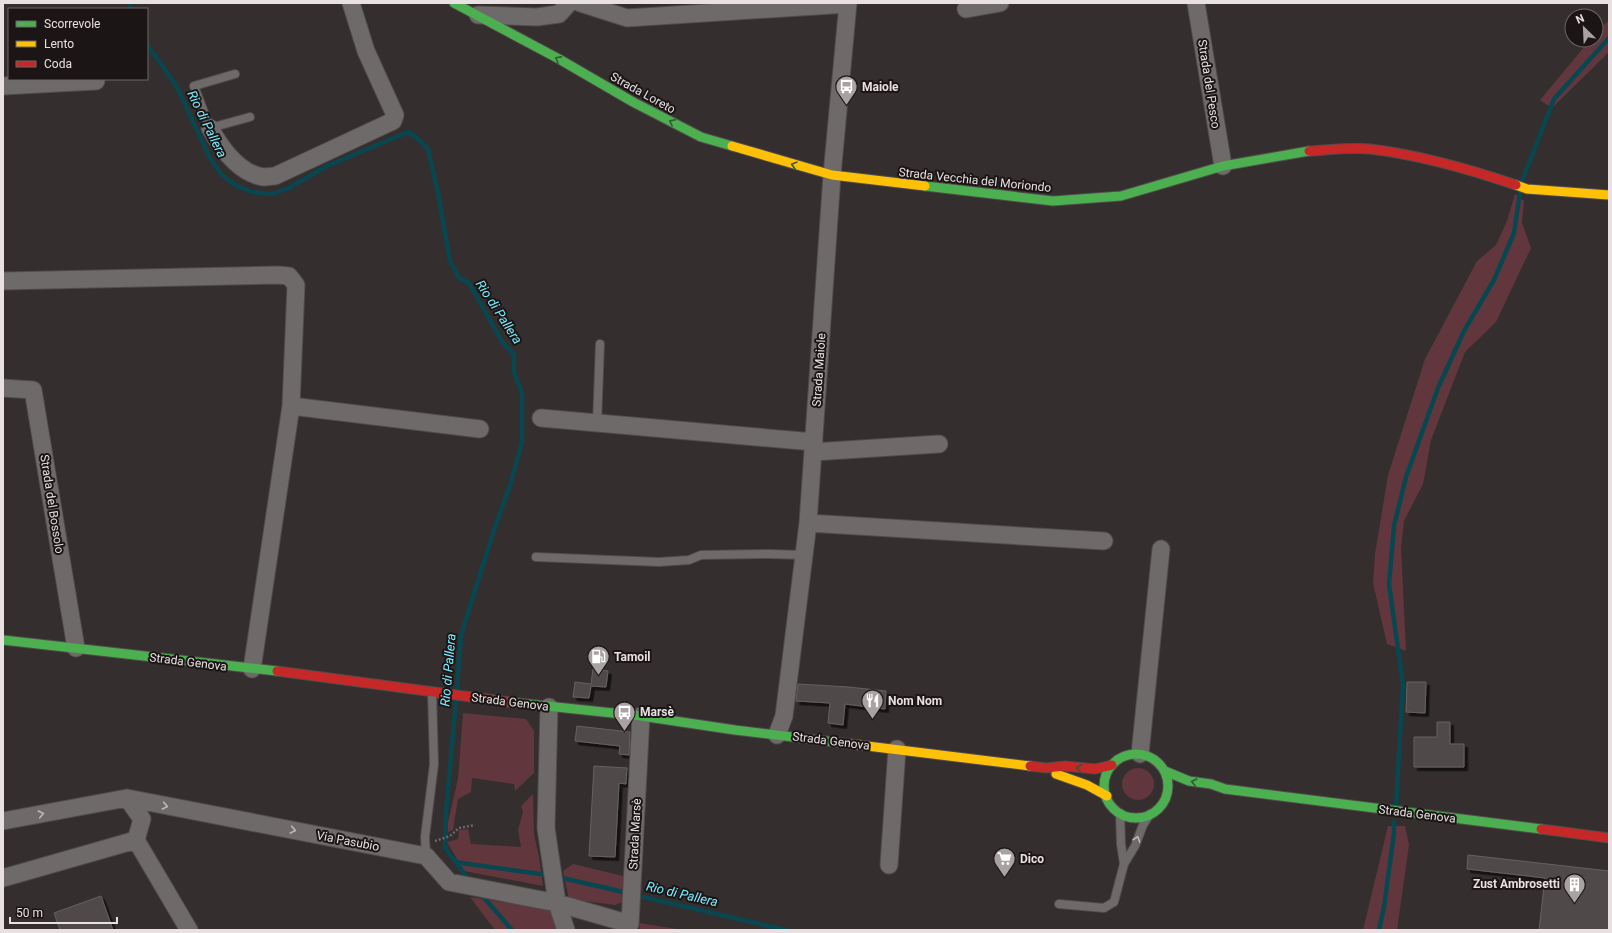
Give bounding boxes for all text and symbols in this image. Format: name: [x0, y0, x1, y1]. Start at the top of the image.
legend: [8, 8, 148, 80]
north arrow: [1564, 8, 1604, 48]
text: N: [1574, 12, 1587, 27]
text: Scorrevole: [44, 17, 100, 31]
text: Lento: [44, 37, 74, 51]
street label: Strada del Pesco: [1195, 39, 1223, 130]
one-way arrow: [555, 56, 563, 63]
text: Coda: [44, 57, 72, 71]
street label: Strada Loreto: [608, 69, 678, 117]
bus stop icon: Maiole: [834, 74, 860, 107]
place label: Maiole: [862, 80, 899, 94]
water label: Rio di Pallera: [184, 88, 230, 160]
one-way arrow: [669, 119, 676, 127]
one-way arrow: [791, 161, 798, 170]
street label: Strada Vecchia del Moriondo: [898, 165, 1052, 195]
water label: Rio di Pallera: [473, 277, 525, 347]
street label: Strada Maiole: [809, 333, 829, 407]
street label: Strada del Bossolo: [37, 454, 67, 555]
water label: Rio di Pallera: [437, 633, 459, 707]
fuel station icon: Tamoil: [586, 644, 612, 677]
street label: Strada Genova: [149, 650, 227, 674]
place label: Tamoil: [614, 650, 651, 664]
restaurant icon: Nom Nom: [860, 688, 886, 721]
street label: Strada Genova: [471, 690, 549, 714]
place label: Nom Nom: [888, 694, 942, 708]
bus stop icon: Marsè: [612, 699, 638, 732]
place label: Marsè: [640, 705, 674, 719]
street label: Strada Genova: [792, 729, 870, 753]
one-way arrow: [1076, 764, 1082, 773]
one-way arrow: [1191, 778, 1197, 786]
street label: Strada Marsè: [626, 798, 644, 870]
one-way arrow: [162, 801, 168, 809]
street label: Strada Genova: [1378, 802, 1456, 826]
one-way arrow: [38, 810, 44, 819]
one-way arrow: [290, 826, 296, 834]
street label: Via Pasubio: [316, 828, 381, 854]
one-way arrow: [1133, 836, 1141, 843]
supermarket icon: Dico: [991, 846, 1017, 879]
place label: Dico: [1020, 852, 1044, 866]
building icon: Zust Ambrosetti: [1562, 871, 1588, 904]
place label: Zust Ambrosetti: [1473, 877, 1560, 891]
water label: Rio di Pallera: [645, 878, 719, 910]
scale bar: [10, 899, 117, 925]
text: 50 m: [16, 906, 43, 920]

